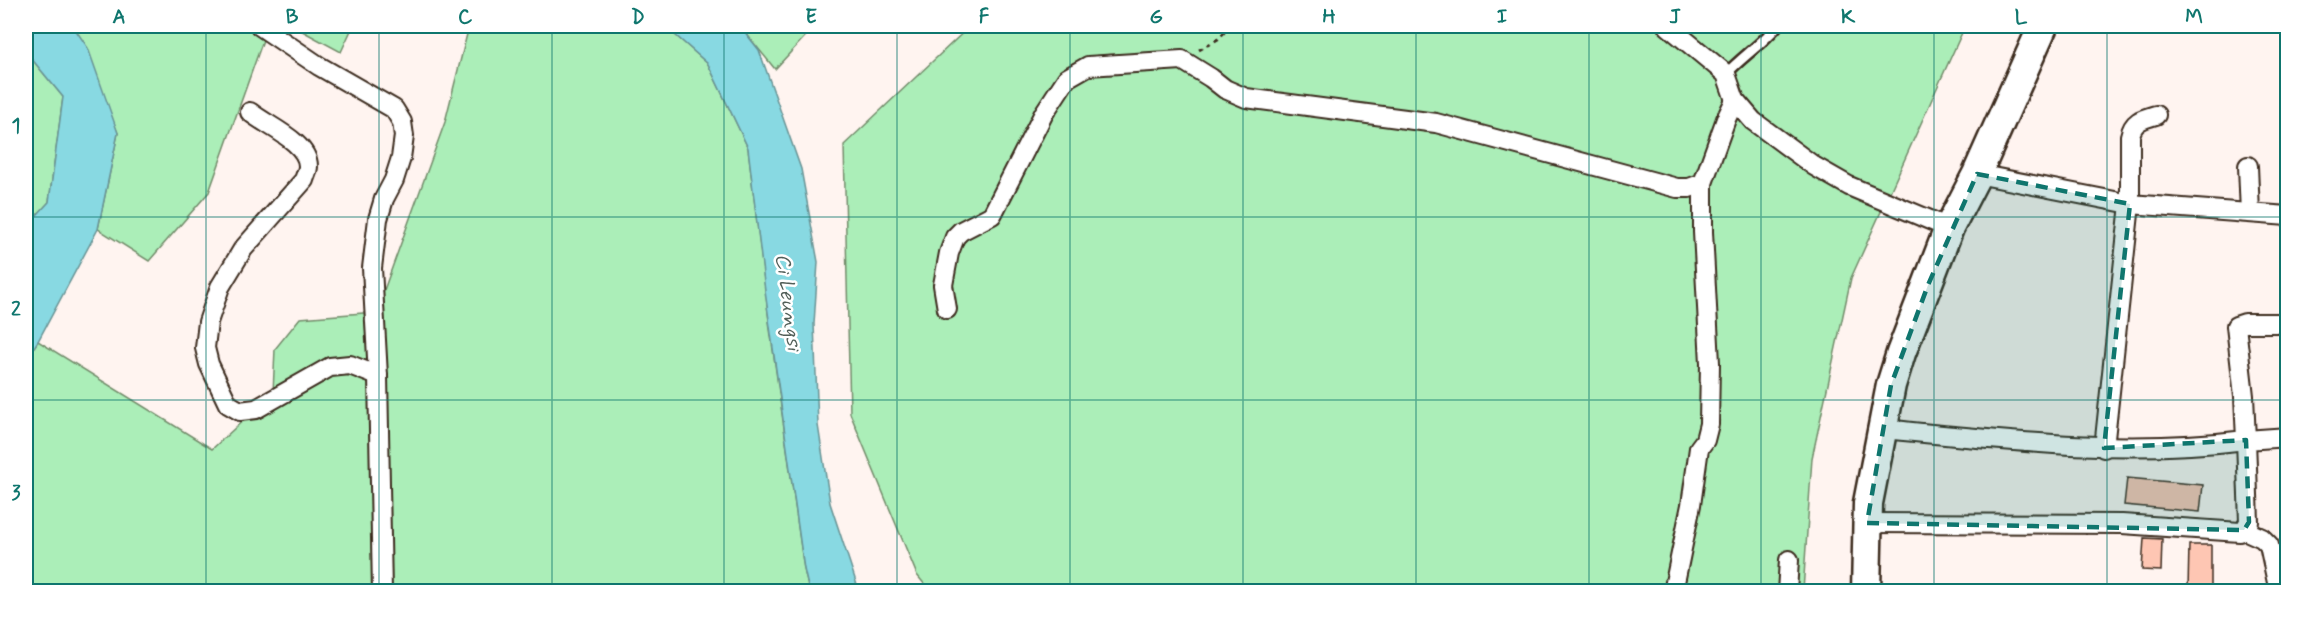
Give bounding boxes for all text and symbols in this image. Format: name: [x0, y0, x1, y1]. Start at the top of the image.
text: A: [112, 4, 126, 31]
text: B: [286, 4, 299, 31]
text: C: [458, 4, 473, 31]
text: D: [631, 4, 645, 31]
text: E: [805, 4, 817, 31]
text: F: [979, 4, 990, 31]
text: G: [1149, 4, 1163, 31]
text: H: [1322, 4, 1336, 31]
text: I: [1497, 4, 1507, 31]
text: J: [1669, 4, 1681, 31]
text: K: [1841, 4, 1856, 31]
text: L: [2015, 4, 2028, 31]
text: M: [2185, 4, 2203, 31]
text: 1: [12, 113, 20, 140]
water label: Ci Leungsi: [768, 252, 808, 354]
text: 2: [11, 296, 21, 323]
text: 3: [11, 480, 21, 507]

